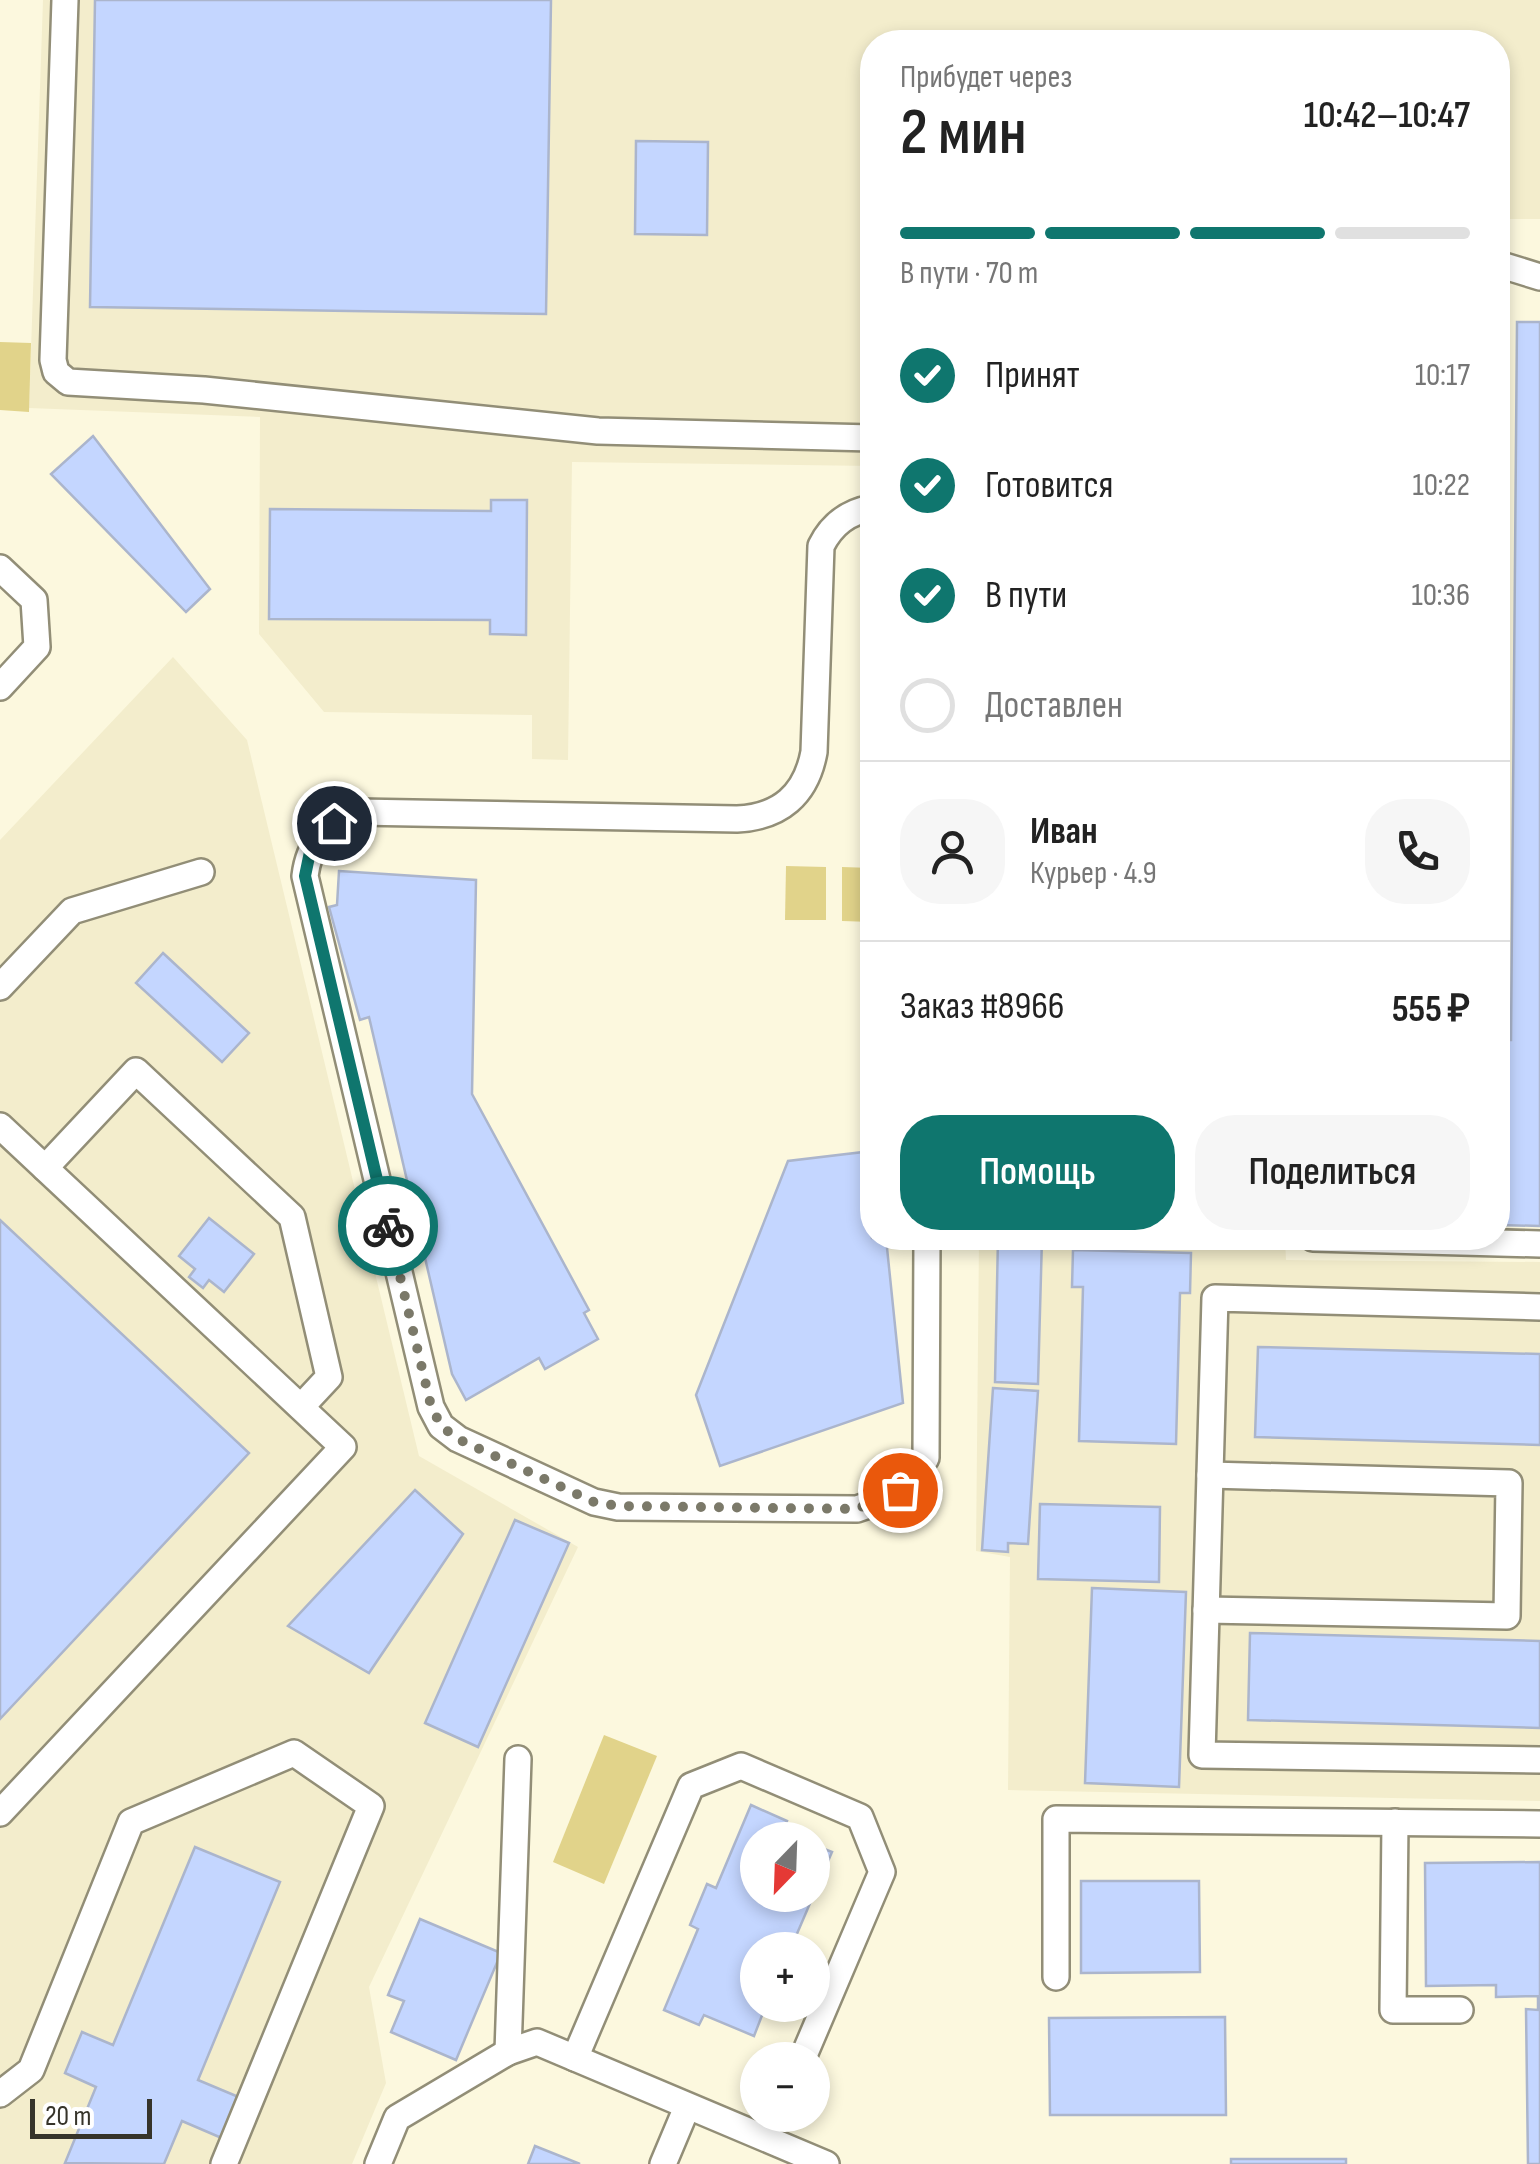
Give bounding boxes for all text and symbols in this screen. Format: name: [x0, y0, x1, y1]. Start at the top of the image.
text: Прибудет через: [900, 58, 1072, 97]
text: 10:42–10:47: [1304, 93, 1470, 138]
text: 2 мин: [900, 95, 1027, 173]
text: В пути · 70 m: [900, 254, 1038, 293]
icon: check: [900, 348, 955, 403]
text: Принят: [985, 353, 1080, 398]
text: 10:17: [1415, 356, 1470, 395]
icon: check: [900, 458, 955, 513]
text: Готовится: [985, 463, 1114, 508]
text: 10:22: [1412, 466, 1470, 505]
icon: check: [900, 568, 955, 623]
text: В пути: [985, 573, 1067, 618]
text: 10:36: [1411, 576, 1470, 615]
text: Доставлен: [985, 683, 1123, 728]
pin: [292, 781, 377, 866]
icon: home: [307, 796, 362, 851]
button: person: [900, 799, 1005, 904]
button: phone: [1365, 799, 1470, 904]
text: Иван: [1030, 809, 1098, 854]
text: Курьер · 4.9: [1030, 854, 1157, 893]
text: Заказ #8966: [900, 984, 1065, 1029]
text: 555 ₽: [1392, 987, 1470, 1032]
button: Помощь: [900, 1115, 1175, 1230]
button: Поделиться: [1195, 1115, 1470, 1230]
courier: [338, 1176, 438, 1276]
icon: bike: [361, 1199, 416, 1254]
pin: [858, 1448, 943, 1533]
icon: bag: [873, 1463, 928, 1518]
north arrow: [740, 1822, 830, 1912]
map controls: [740, 1822, 830, 2132]
button: +: [740, 1932, 830, 2022]
button: −: [740, 2042, 830, 2132]
scale bar: [30, 2094, 152, 2138]
text: 20 m: [45, 2100, 91, 2133]

